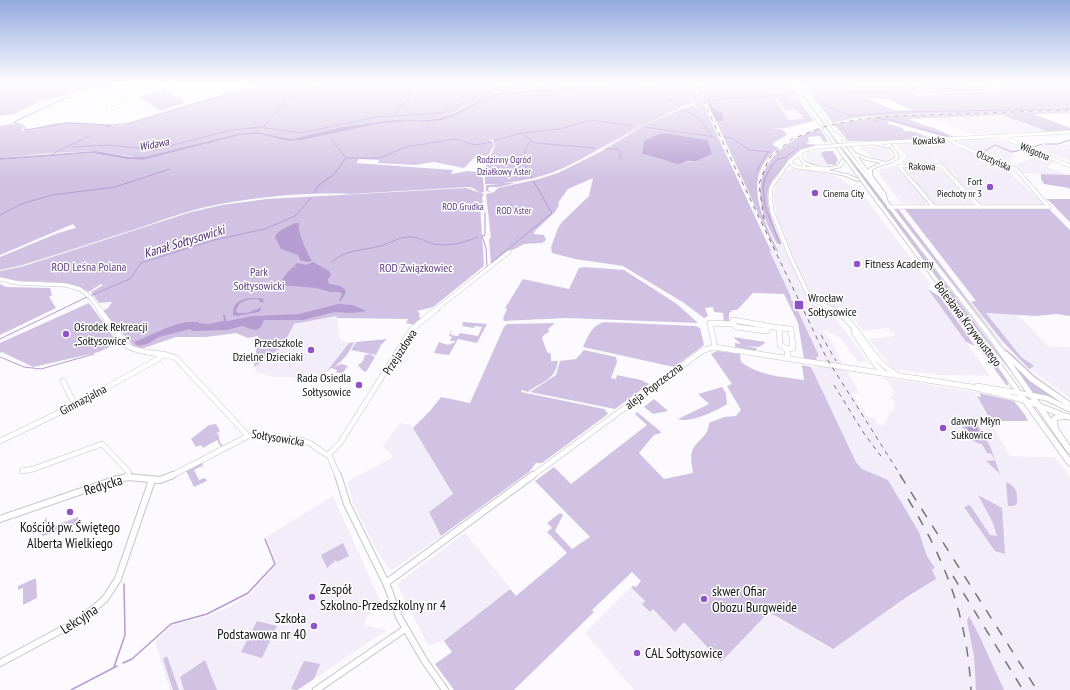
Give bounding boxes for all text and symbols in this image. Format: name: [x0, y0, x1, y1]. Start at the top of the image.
street label: Kowalska: [913, 133, 945, 148]
water label: Widawa: [138, 134, 171, 154]
street label: Wilgotna: [1018, 139, 1052, 163]
street label: Olsztyńska: [974, 147, 1013, 174]
park label: Rodzinny Ogród Działkowy Aster: [477, 153, 531, 178]
street label: Rakowa: [909, 160, 935, 173]
place label: Fort Piechoty nr 3: [937, 175, 982, 200]
marker: Fort Piechoty nr 3: [985, 182, 995, 192]
place label: Cinema City: [823, 187, 864, 200]
marker: Cinema City: [810, 188, 820, 198]
park label: ROD Grudka: [442, 200, 484, 213]
park label: ROD Aster: [497, 204, 532, 217]
water label: Kanał Sołtysowicki: [142, 221, 229, 262]
place label: Fitness Academy: [865, 256, 934, 271]
park label: ROD Leśna Polana: [52, 259, 127, 274]
marker: Fitness Academy: [852, 259, 862, 269]
park label: ROD Związkowiec: [380, 260, 453, 275]
park label: Park Sołtysowicki: [233, 264, 285, 293]
street label: Bolesława Krzywoustego: [932, 278, 1005, 369]
place label: Wrocław Sołtysowice: [808, 290, 857, 319]
marker: Wrocław Sołtysowice: [793, 299, 805, 311]
place label: Ośrodek Rekreacji „Sołtysowice”: [74, 319, 148, 348]
street label: Przejazdowa: [379, 326, 420, 377]
marker: Ośrodek Rekreacji „Sołtysowice”: [61, 329, 71, 339]
place label: Przedszkole Dzielne Dzieciaki: [233, 335, 303, 364]
marker: Przedszkole Dzielne Dzieciaki: [306, 345, 316, 355]
street label: aleja Poprzeczna: [622, 359, 686, 412]
place label: Rada Osiedla Sołtysowice: [297, 370, 351, 399]
marker: Rada Osiedla Sołtysowice: [354, 380, 364, 390]
street label: Gimnazjalna: [57, 381, 109, 418]
place label: dawny Młyn Sułkowice: [951, 413, 1000, 442]
marker: dawny Młyn Sułkowice: [938, 423, 948, 433]
street label: Sołtysowicka: [251, 426, 306, 449]
street label: Redycka: [82, 471, 124, 499]
marker: Kościół pw. Świętego Alberta Wielkiego: [65, 507, 75, 517]
place label: Kościół pw. Świętego Alberta Wielkiego: [20, 518, 120, 552]
place label: Zespół Szkolno-Przedszkolny nr 4: [320, 580, 447, 614]
place label: skwer Ofiar Obozu Burgweide: [712, 582, 797, 616]
marker: Zespół Szkolno-Przedszkolny nr 4: [307, 592, 317, 602]
marker: skwer Ofiar Obozu Burgweide: [699, 594, 709, 604]
street label: Lekcyjna: [57, 600, 101, 638]
place label: Szkoła Podstawowa nr 40: [217, 609, 306, 643]
marker: Szkoła Podstawowa nr 40: [309, 621, 319, 631]
place label: CAL Sołtysowice: [645, 644, 723, 662]
marker: CAL Sołtysowice: [632, 648, 642, 658]

